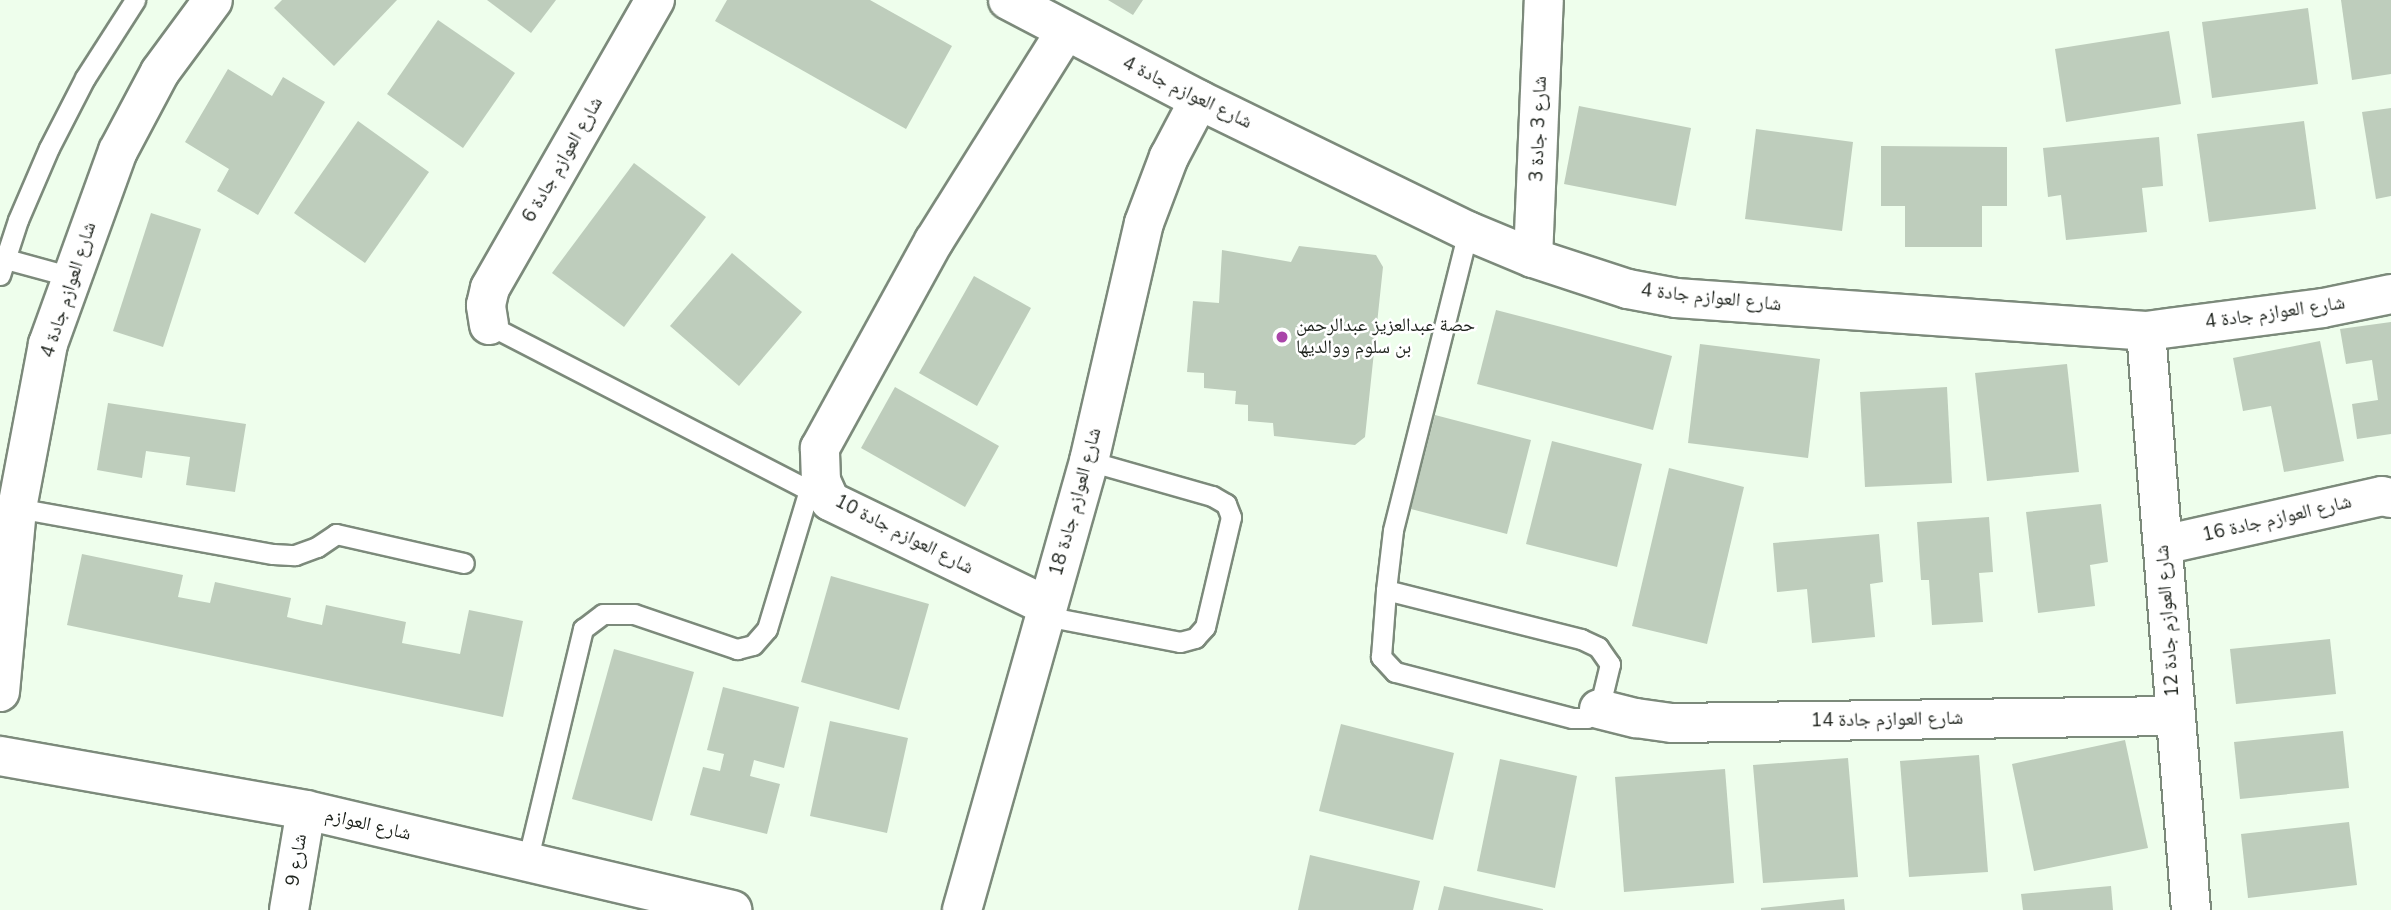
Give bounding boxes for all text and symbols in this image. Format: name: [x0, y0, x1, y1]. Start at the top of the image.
street label: شارع العوازم جادة 4: [1119, 52, 1255, 134]
street label: شارع 3 جادة 3: [1526, 76, 1552, 182]
street label: شارع العوازم جادة 6: [518, 93, 608, 227]
street label: شارع العوازم جادة 4: [36, 219, 102, 361]
street label: شارع العوازم جادة 4: [1640, 279, 1782, 317]
street label: شارع العوازم جادة 4: [2204, 292, 2346, 334]
place label: حصة عبدالعزيز عبدالرحمن بن سلوم ووالديها: [1296, 315, 1475, 359]
marker: حصة عبدالعزيز عبدالرحمن بن سلوم ووالديها: [1274, 329, 1290, 345]
street label: شارع العوازم جادة 18: [1045, 425, 1107, 579]
street label: شارع العوازم جادة 10: [831, 490, 977, 580]
street label: شارع العوازم جادة 16: [2200, 491, 2354, 547]
street label: شارع العوازم جادة 12: [2151, 544, 2185, 698]
street label: شارع العوازم جادة 14: [1811, 707, 1963, 733]
street label: شارع العوازم: [323, 804, 413, 846]
street label: شارع 9: [282, 832, 312, 888]

